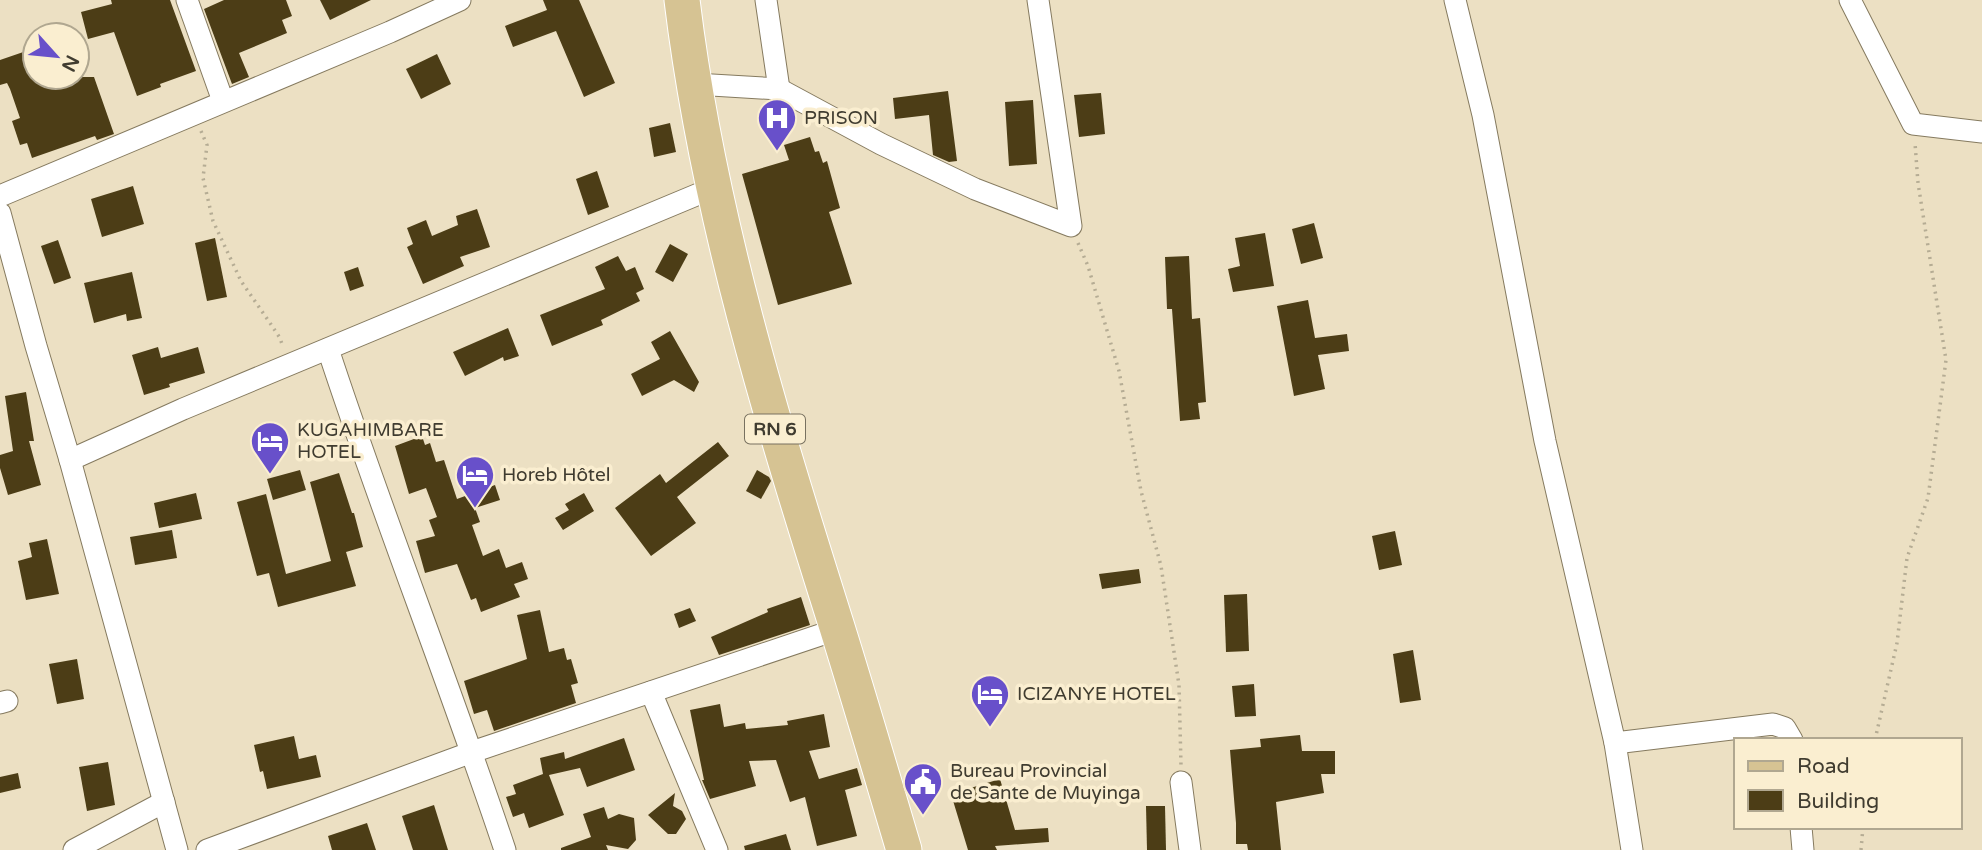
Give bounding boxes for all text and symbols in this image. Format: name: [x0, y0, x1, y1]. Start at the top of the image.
north arrow: [21, 21, 91, 91]
text: N: [57, 51, 84, 75]
hospital icon: PRISON: [756, 97, 798, 152]
place label: PRISON: [804, 107, 878, 129]
road number: RN 6: [745, 414, 805, 444]
place label: KUGAHIMBARE HOTEL: [297, 419, 444, 463]
hotel icon: KUGAHIMBARE HOTEL: [249, 420, 291, 475]
hotel icon: Horeb Hôtel: [454, 454, 496, 509]
place label: Horeb Hôtel: [502, 464, 610, 486]
hotel icon: ICIZANYE HOTEL: [969, 673, 1011, 728]
place label: ICIZANYE HOTEL: [1017, 683, 1176, 705]
legend: [1734, 738, 1961, 829]
text: Road: [1797, 754, 1850, 779]
place label: Bureau Provincial de Sante de Muyinga: [950, 760, 1141, 804]
public building icon: Bureau Provincial de Sante de Muyinga: [902, 761, 944, 816]
text: Building: [1797, 789, 1879, 814]

